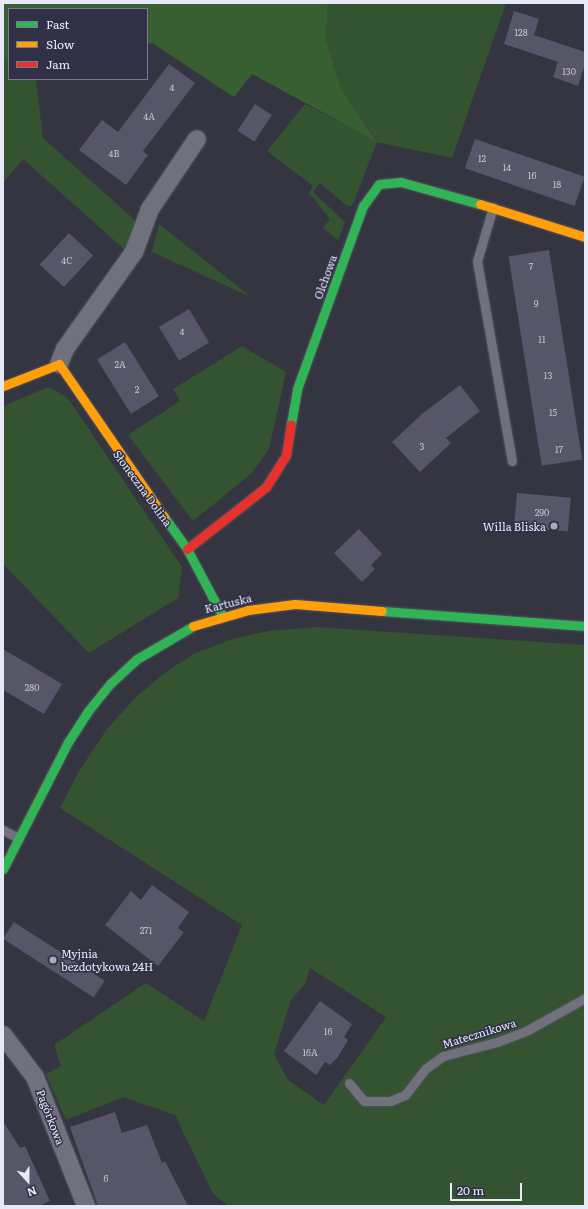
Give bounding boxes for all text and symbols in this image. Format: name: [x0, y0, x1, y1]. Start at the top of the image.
legend: [8, 8, 148, 80]
text: Fast: [46, 15, 69, 33]
house number: 128: [514, 27, 528, 37]
text: Slow: [46, 35, 74, 53]
text: Jam: [46, 55, 70, 73]
house number: 130: [562, 66, 576, 76]
house number: 4: [170, 82, 174, 92]
house number: 4A: [143, 111, 155, 121]
house number: 4B: [109, 148, 119, 158]
house number: 12: [478, 153, 486, 163]
house number: 14: [503, 162, 511, 172]
house number: 16: [528, 170, 536, 180]
house number: 18: [553, 179, 561, 189]
street label: Olchowa: [311, 253, 339, 301]
house number: 4C: [61, 255, 73, 265]
house number: 7: [529, 261, 533, 271]
house number: 9: [534, 298, 538, 308]
house number: 4: [180, 326, 184, 336]
house number: 11: [538, 334, 546, 344]
house number: 2A: [114, 359, 126, 369]
house number: 13: [544, 370, 552, 380]
house number: 2: [135, 384, 139, 394]
house number: 15: [549, 407, 557, 417]
house number: 3: [420, 441, 424, 451]
house number: 17: [555, 444, 563, 454]
street label: Słoneczna Dolina: [111, 447, 175, 529]
house number: 290: [535, 507, 549, 517]
place label: Willa Bliska: [483, 519, 546, 533]
marker: Willa Bliska: [549, 521, 559, 531]
street label: Kartuska: [203, 591, 253, 615]
house number: 280: [25, 682, 39, 692]
house number: 271: [140, 925, 152, 935]
place label: Myjnia bezdotykowa 24H: [61, 947, 153, 973]
marker: Myjnia bezdotykowa 24H: [48, 955, 58, 965]
street label: Matecznikowa: [440, 1016, 518, 1050]
house number: 16: [324, 1026, 332, 1036]
house number: 16A: [302, 1047, 318, 1057]
street label: Pagórkowa: [34, 1088, 68, 1146]
north arrow: [8, 1161, 48, 1201]
house number: 6: [104, 1173, 108, 1183]
scale bar: [452, 1175, 524, 1201]
text: 20 m: [457, 1181, 484, 1199]
text: N: [25, 1183, 39, 1201]

